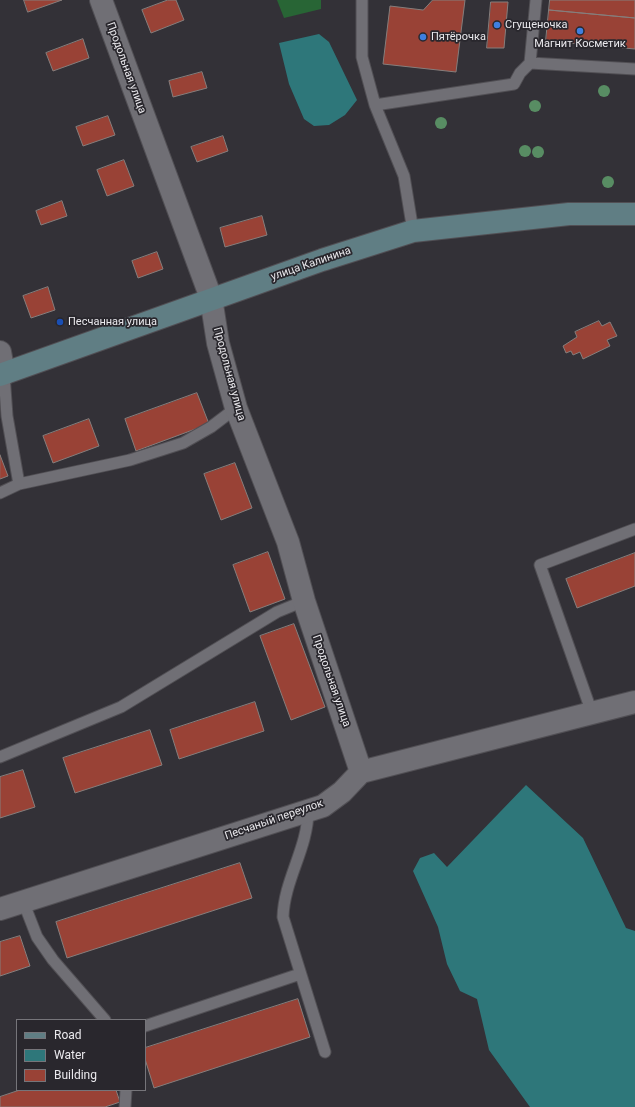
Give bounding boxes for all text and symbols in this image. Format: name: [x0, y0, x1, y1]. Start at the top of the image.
place label: Сгущеночка: [505, 18, 568, 32]
street label: Продольная улица: [103, 20, 149, 116]
marker: Сгущеночка: [492, 20, 502, 30]
marker: Магнит Косметик: [575, 26, 585, 36]
place label: Пятёрочка: [431, 30, 486, 44]
marker: Пятёрочка: [418, 32, 428, 42]
place label: Магнит Косметик: [534, 37, 626, 51]
street label: улица Калинина: [269, 244, 353, 284]
place label: Песчанная улица: [68, 315, 157, 329]
marker: Песчанная улица: [55, 317, 65, 327]
street label: Продольная улица: [210, 326, 248, 422]
street label: Продольная улица: [309, 633, 353, 729]
street label: Песчаный переулок: [223, 797, 325, 843]
legend: [16, 1019, 146, 1091]
text: Road: [54, 1028, 82, 1042]
text: Water: [54, 1048, 85, 1062]
text: Building: [54, 1068, 97, 1082]

